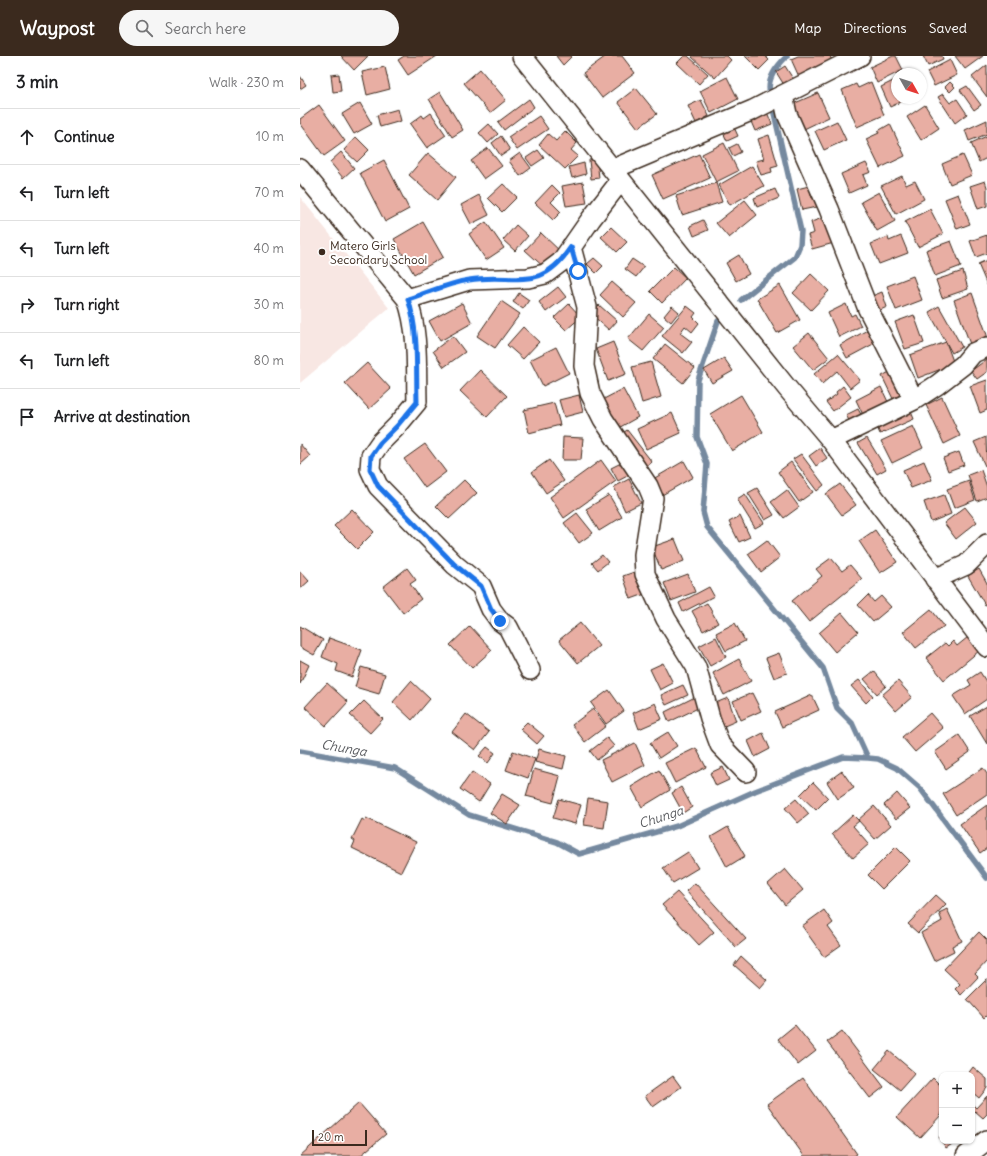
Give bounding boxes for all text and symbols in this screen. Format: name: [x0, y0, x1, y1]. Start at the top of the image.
search box: [119, 10, 399, 46]
text: Waypost: [20, 16, 95, 40]
icon: search: [133, 17, 155, 39]
text: Search here: [165, 19, 246, 38]
text: Map: [794, 19, 821, 37]
text: Directions: [843, 19, 907, 37]
text: Saved: [929, 19, 967, 37]
north arrow: [891, 68, 927, 104]
text: 3 min: [16, 71, 58, 93]
text: Walk · 230 m: [209, 74, 284, 91]
icon: ahead: [16, 126, 38, 148]
text: Continue: [54, 127, 115, 146]
text: 10 m: [256, 128, 284, 145]
icon: left: [16, 182, 38, 204]
text: Turn left: [54, 183, 109, 202]
text: 70 m: [255, 184, 284, 201]
icon: left: [16, 238, 38, 260]
place label: Matero Girls Secondary School: [330, 238, 427, 267]
text: Turn left: [54, 239, 109, 258]
text: 40 m: [253, 240, 284, 257]
marker: Matero Girls Secondary School: [317, 247, 327, 257]
route start: [569, 262, 587, 280]
icon: right: [16, 294, 38, 316]
text: Turn right: [54, 295, 119, 314]
text: 30 m: [254, 296, 284, 313]
icon: left: [16, 350, 38, 372]
text: Turn left: [54, 351, 109, 370]
text: 80 m: [253, 352, 284, 369]
icon: arrive: [16, 406, 38, 428]
text: Arrive at destination: [54, 407, 190, 426]
route end: [491, 612, 509, 630]
water label: Chunga: [320, 736, 369, 760]
water label: Chunga: [637, 802, 686, 832]
map controls: [939, 1072, 975, 1144]
button: +: [939, 1072, 975, 1108]
button: −: [939, 1108, 975, 1144]
scale bar: [312, 1128, 367, 1147]
text: 20 m: [318, 1130, 344, 1144]

